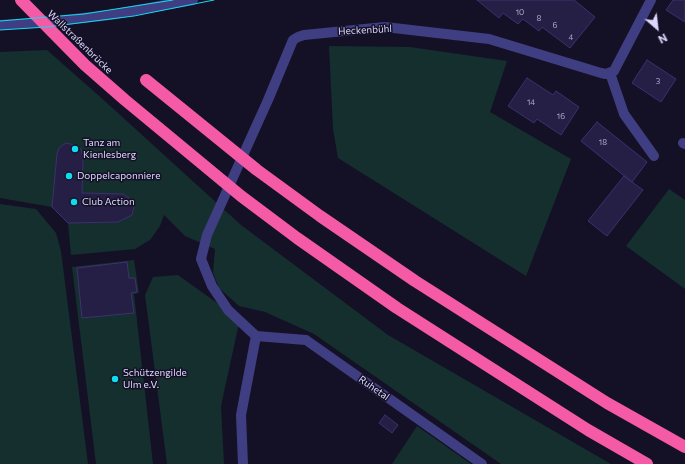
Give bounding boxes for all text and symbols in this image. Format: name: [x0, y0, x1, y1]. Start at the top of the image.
house number: 10: [516, 7, 524, 17]
street label: Wallstraßenbrücke: [45, 8, 115, 76]
north arrow: [637, 8, 677, 48]
house number: 8: [537, 13, 541, 23]
house number: 6: [553, 20, 557, 30]
street label: Heckenbühl: [338, 23, 392, 37]
text: N: [656, 31, 670, 47]
house number: 4: [569, 32, 573, 42]
house number: 3: [656, 76, 660, 86]
house number: 14: [527, 97, 535, 107]
house number: 16: [557, 111, 565, 121]
place label: Tanz am Kienlesberg: [83, 137, 136, 160]
house number: 18: [599, 137, 607, 147]
marker: Tanz am Kienlesberg: [70, 144, 80, 154]
place label: Doppelcaponniere: [77, 170, 160, 182]
marker: Doppelcaponniere: [64, 171, 74, 181]
place label: Club Action: [82, 196, 135, 208]
marker: Club Action: [69, 197, 79, 207]
place label: Schützengilde Ulm e.V.: [123, 367, 187, 390]
street label: Ruhetal: [356, 373, 392, 403]
marker: Schützengilde Ulm e.V.: [110, 374, 120, 384]

